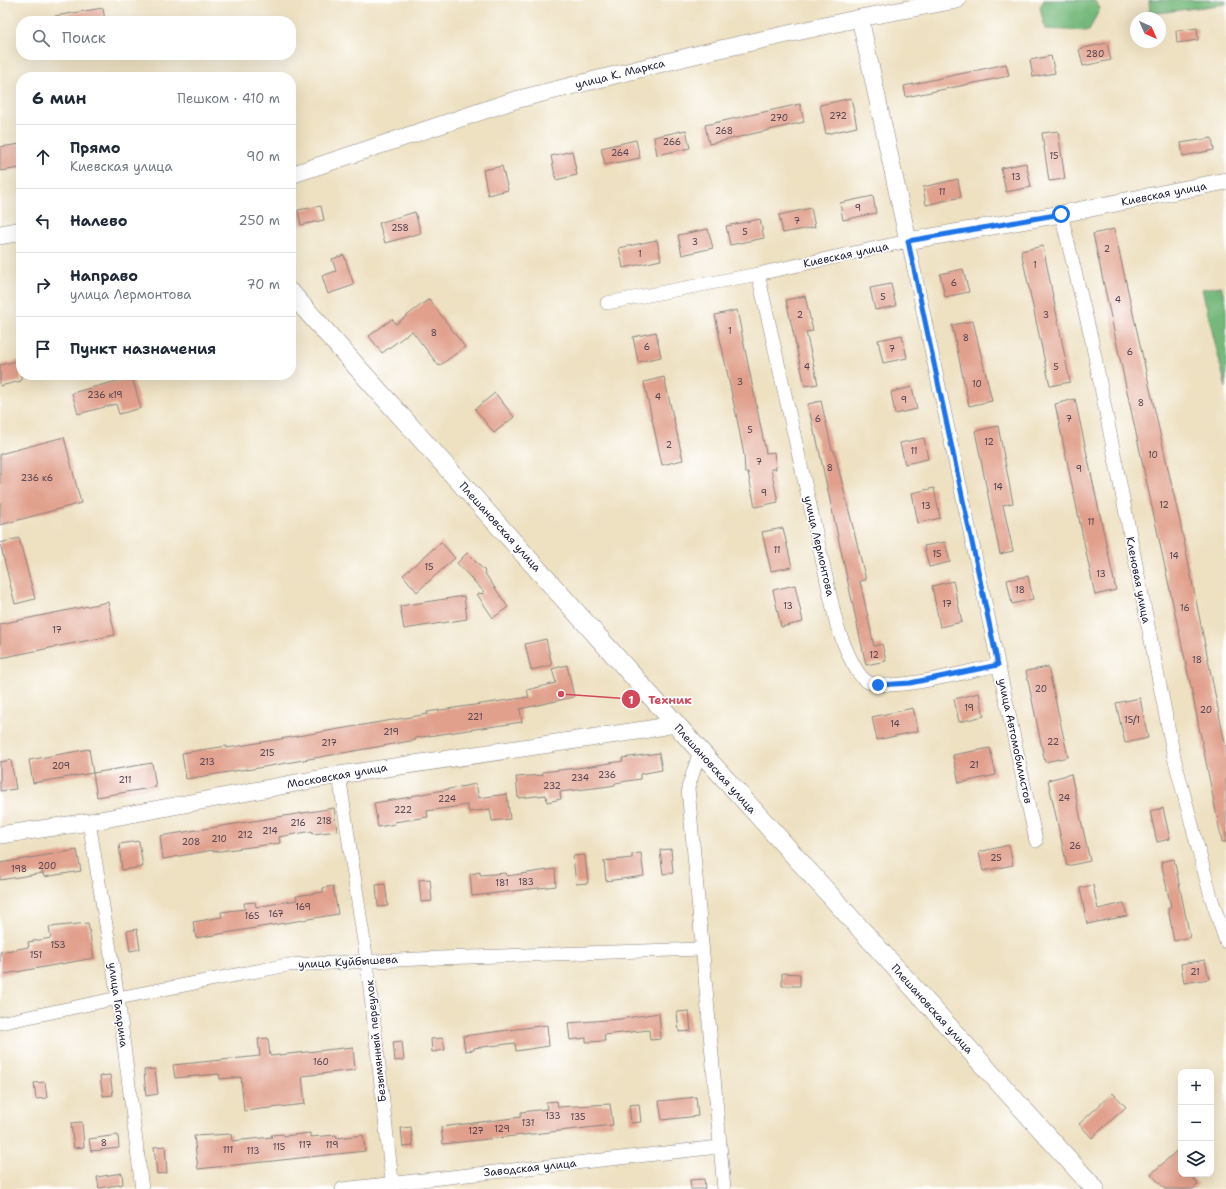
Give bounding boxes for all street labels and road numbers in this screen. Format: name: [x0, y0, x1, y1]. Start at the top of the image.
street label: улица К. Маркса: [574, 56, 667, 92]
street label: Киевская улица: [1120, 178, 1208, 210]
street label: Киевская улица: [802, 239, 890, 271]
street label: Плешановская улица: [456, 479, 544, 575]
street label: улица Лермонтова: [800, 494, 838, 598]
street label: Кленовая улица: [1122, 535, 1154, 625]
street label: улица Автомобилистов: [994, 677, 1036, 805]
street label: Плешановская улица: [671, 721, 759, 817]
street label: Московская улица: [286, 760, 389, 792]
street label: улица Куйбышева: [298, 952, 398, 972]
street label: Плешановская улица: [888, 961, 976, 1057]
street label: улица Гагарина: [105, 962, 131, 1049]
street label: Безымянный переулок: [362, 979, 390, 1103]
street label: Заводская улица: [483, 1156, 577, 1180]

